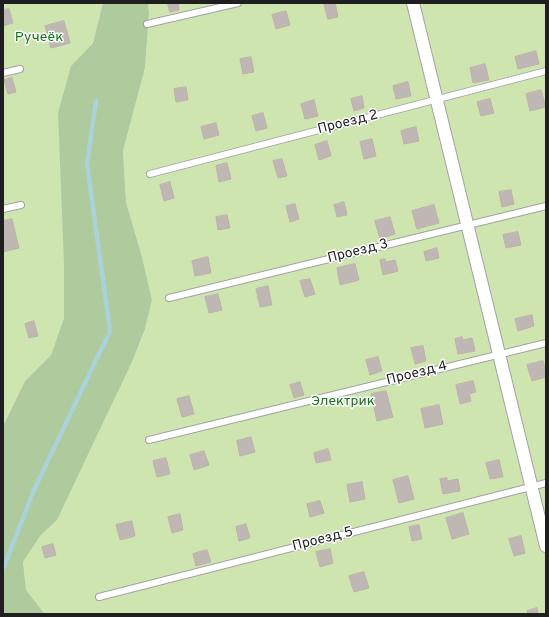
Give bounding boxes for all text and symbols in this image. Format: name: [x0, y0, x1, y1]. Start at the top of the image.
park label: Ручеёк: [15, 30, 63, 46]
street label: Проезд 2: [316, 107, 380, 139]
street label: Проезд 3: [326, 236, 390, 268]
street label: Проезд 4: [385, 358, 449, 390]
park label: Электрик: [311, 394, 375, 410]
street label: Проезд 5: [291, 524, 355, 556]

